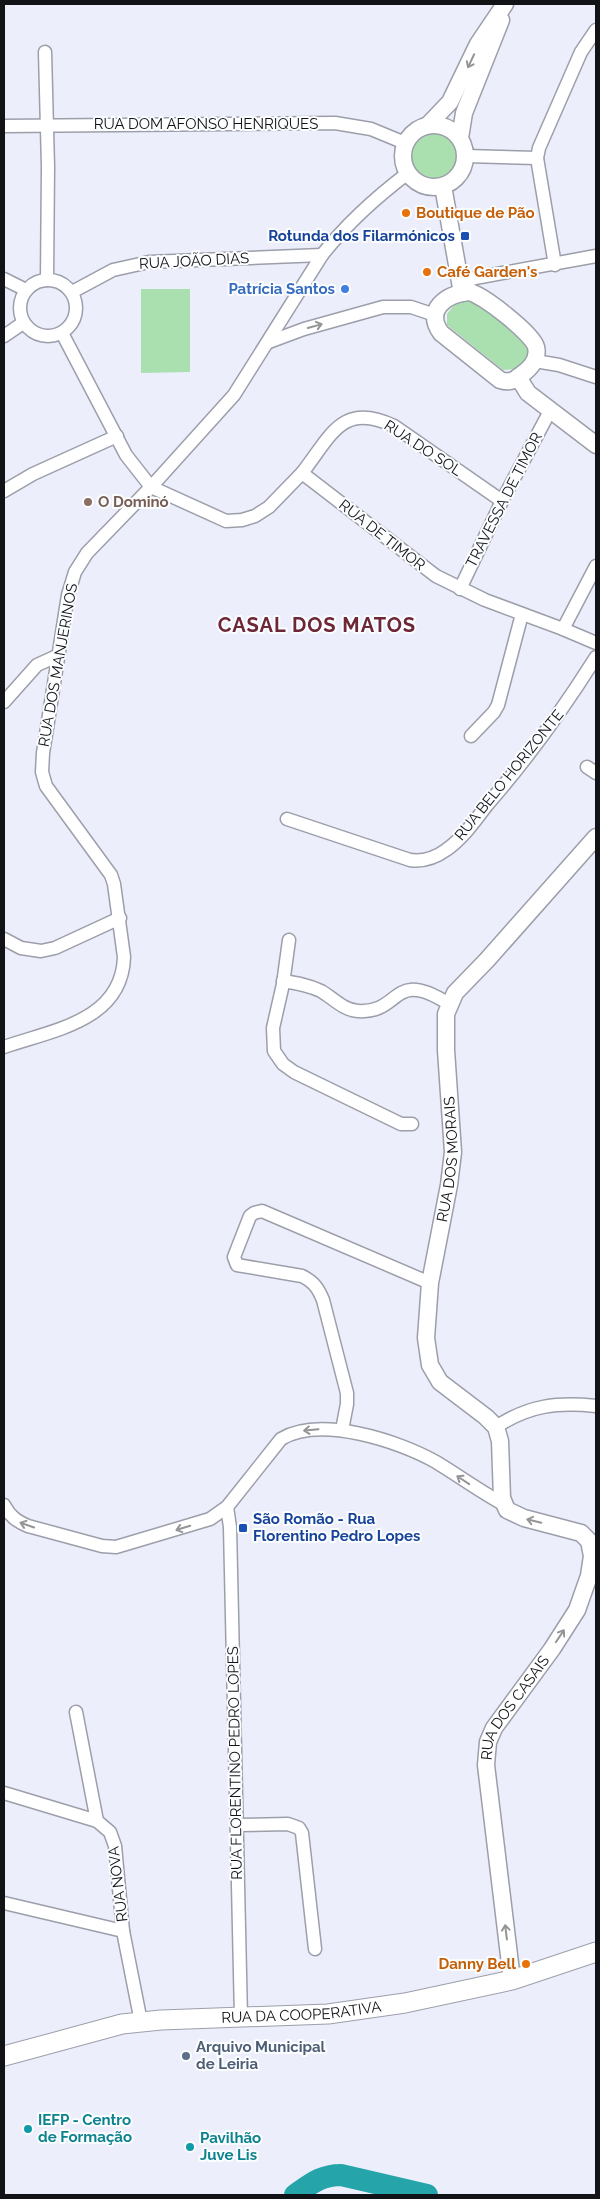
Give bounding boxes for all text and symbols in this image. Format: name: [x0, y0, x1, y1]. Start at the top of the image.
one-way arrow: [465, 53, 475, 68]
street label: RUA DOM AFONSO HENRIQUES: [94, 115, 318, 133]
place label: Boutique de Pão: [416, 204, 535, 222]
marker: Boutique de Pão: [400, 207, 412, 219]
place label: Rotunda dos Filarmónicos: [268, 227, 455, 245]
marker: Rotunda dos Filarmónicos: [459, 230, 471, 242]
street label: RUA JOÃO DIAS: [138, 249, 250, 273]
place label: Café Garden's: [437, 263, 537, 281]
marker: Café Garden's: [421, 266, 433, 278]
place label: Patrícia Santos: [228, 280, 335, 298]
marker: Patrícia Santos: [339, 283, 351, 295]
one-way arrow: [306, 321, 322, 330]
street label: RUA DO SOL: [381, 416, 465, 480]
street label: TRAVESSA DE TIMOR: [462, 429, 546, 571]
place label: O Dominó: [98, 493, 169, 511]
marker: O Dominó: [82, 496, 94, 508]
street label: RUA DE TIMOR: [335, 496, 429, 574]
street label: RUA DOS MANJERINOS: [35, 582, 81, 748]
district label: CASAL DOS MATOS: [218, 613, 416, 637]
street label: RUA BELO HORIZONTE: [451, 706, 567, 844]
street label: RUA DOS MORAIS: [433, 1096, 462, 1224]
one-way arrow: [304, 1425, 320, 1435]
one-way arrow: [456, 1475, 470, 1485]
place label: São Romão - Rua Florentino Pedro Lopes: [253, 1510, 420, 1545]
one-way arrow: [526, 1516, 542, 1525]
one-way arrow: [19, 1520, 35, 1529]
marker: São Romão - Rua Florentino Pedro Lopes: [237, 1522, 249, 1534]
one-way arrow: [176, 1523, 192, 1533]
one-way arrow: [555, 1629, 565, 1643]
street label: RUA FLORENTINO PEDRO LOPES: [224, 1646, 246, 1880]
street label: RUA DOS CASAIS: [477, 1652, 553, 1761]
street label: RUA NOVA: [104, 1845, 132, 1923]
one-way arrow: [501, 1924, 511, 1940]
place label: Danny Bell: [439, 1955, 516, 1973]
marker: Danny Bell: [520, 1958, 532, 1970]
street label: RUA DA COOPERATIVA: [221, 1997, 382, 2027]
place label: Arquivo Municipal de Leiria: [196, 2038, 326, 2073]
marker: Arquivo Municipal de Leiria: [180, 2050, 192, 2062]
place label: IEFP - Centro de Formação: [38, 2111, 132, 2146]
marker: IEFP - Centro de Formação: [22, 2123, 34, 2135]
place label: Pavilhão Juve Lis: [200, 2129, 261, 2164]
marker: Pavilhão Juve Lis: [184, 2141, 196, 2153]

